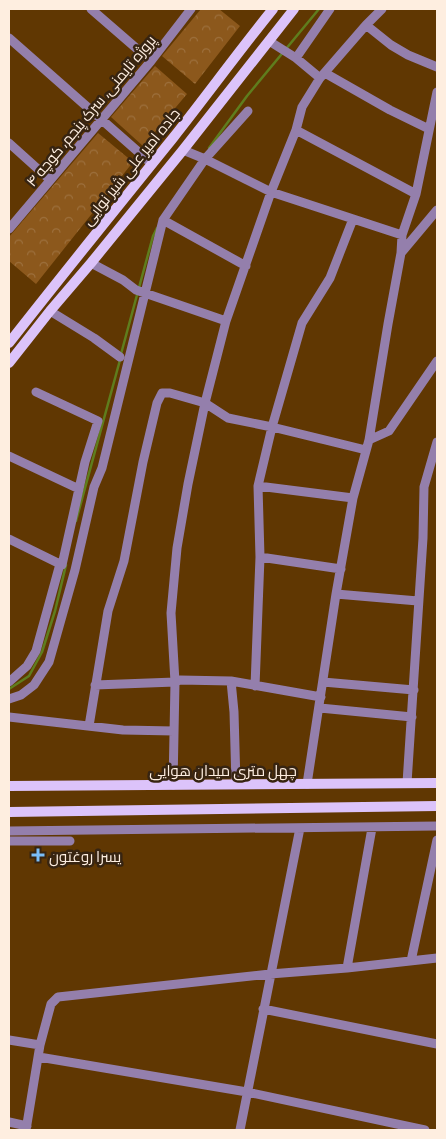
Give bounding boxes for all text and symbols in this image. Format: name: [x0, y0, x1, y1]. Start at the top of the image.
street label: پروژه تایمنی، سرک پنجم، کوچه ۴: [19, 29, 161, 191]
street label: جاده امیر علی شیر نوایی: [75, 102, 185, 230]
street label: چهل متری میدان هوایی: [149, 758, 297, 781]
place label: یسرا روغتون: [49, 844, 121, 867]
marker: یسرا روغتون: [31, 848, 45, 862]

